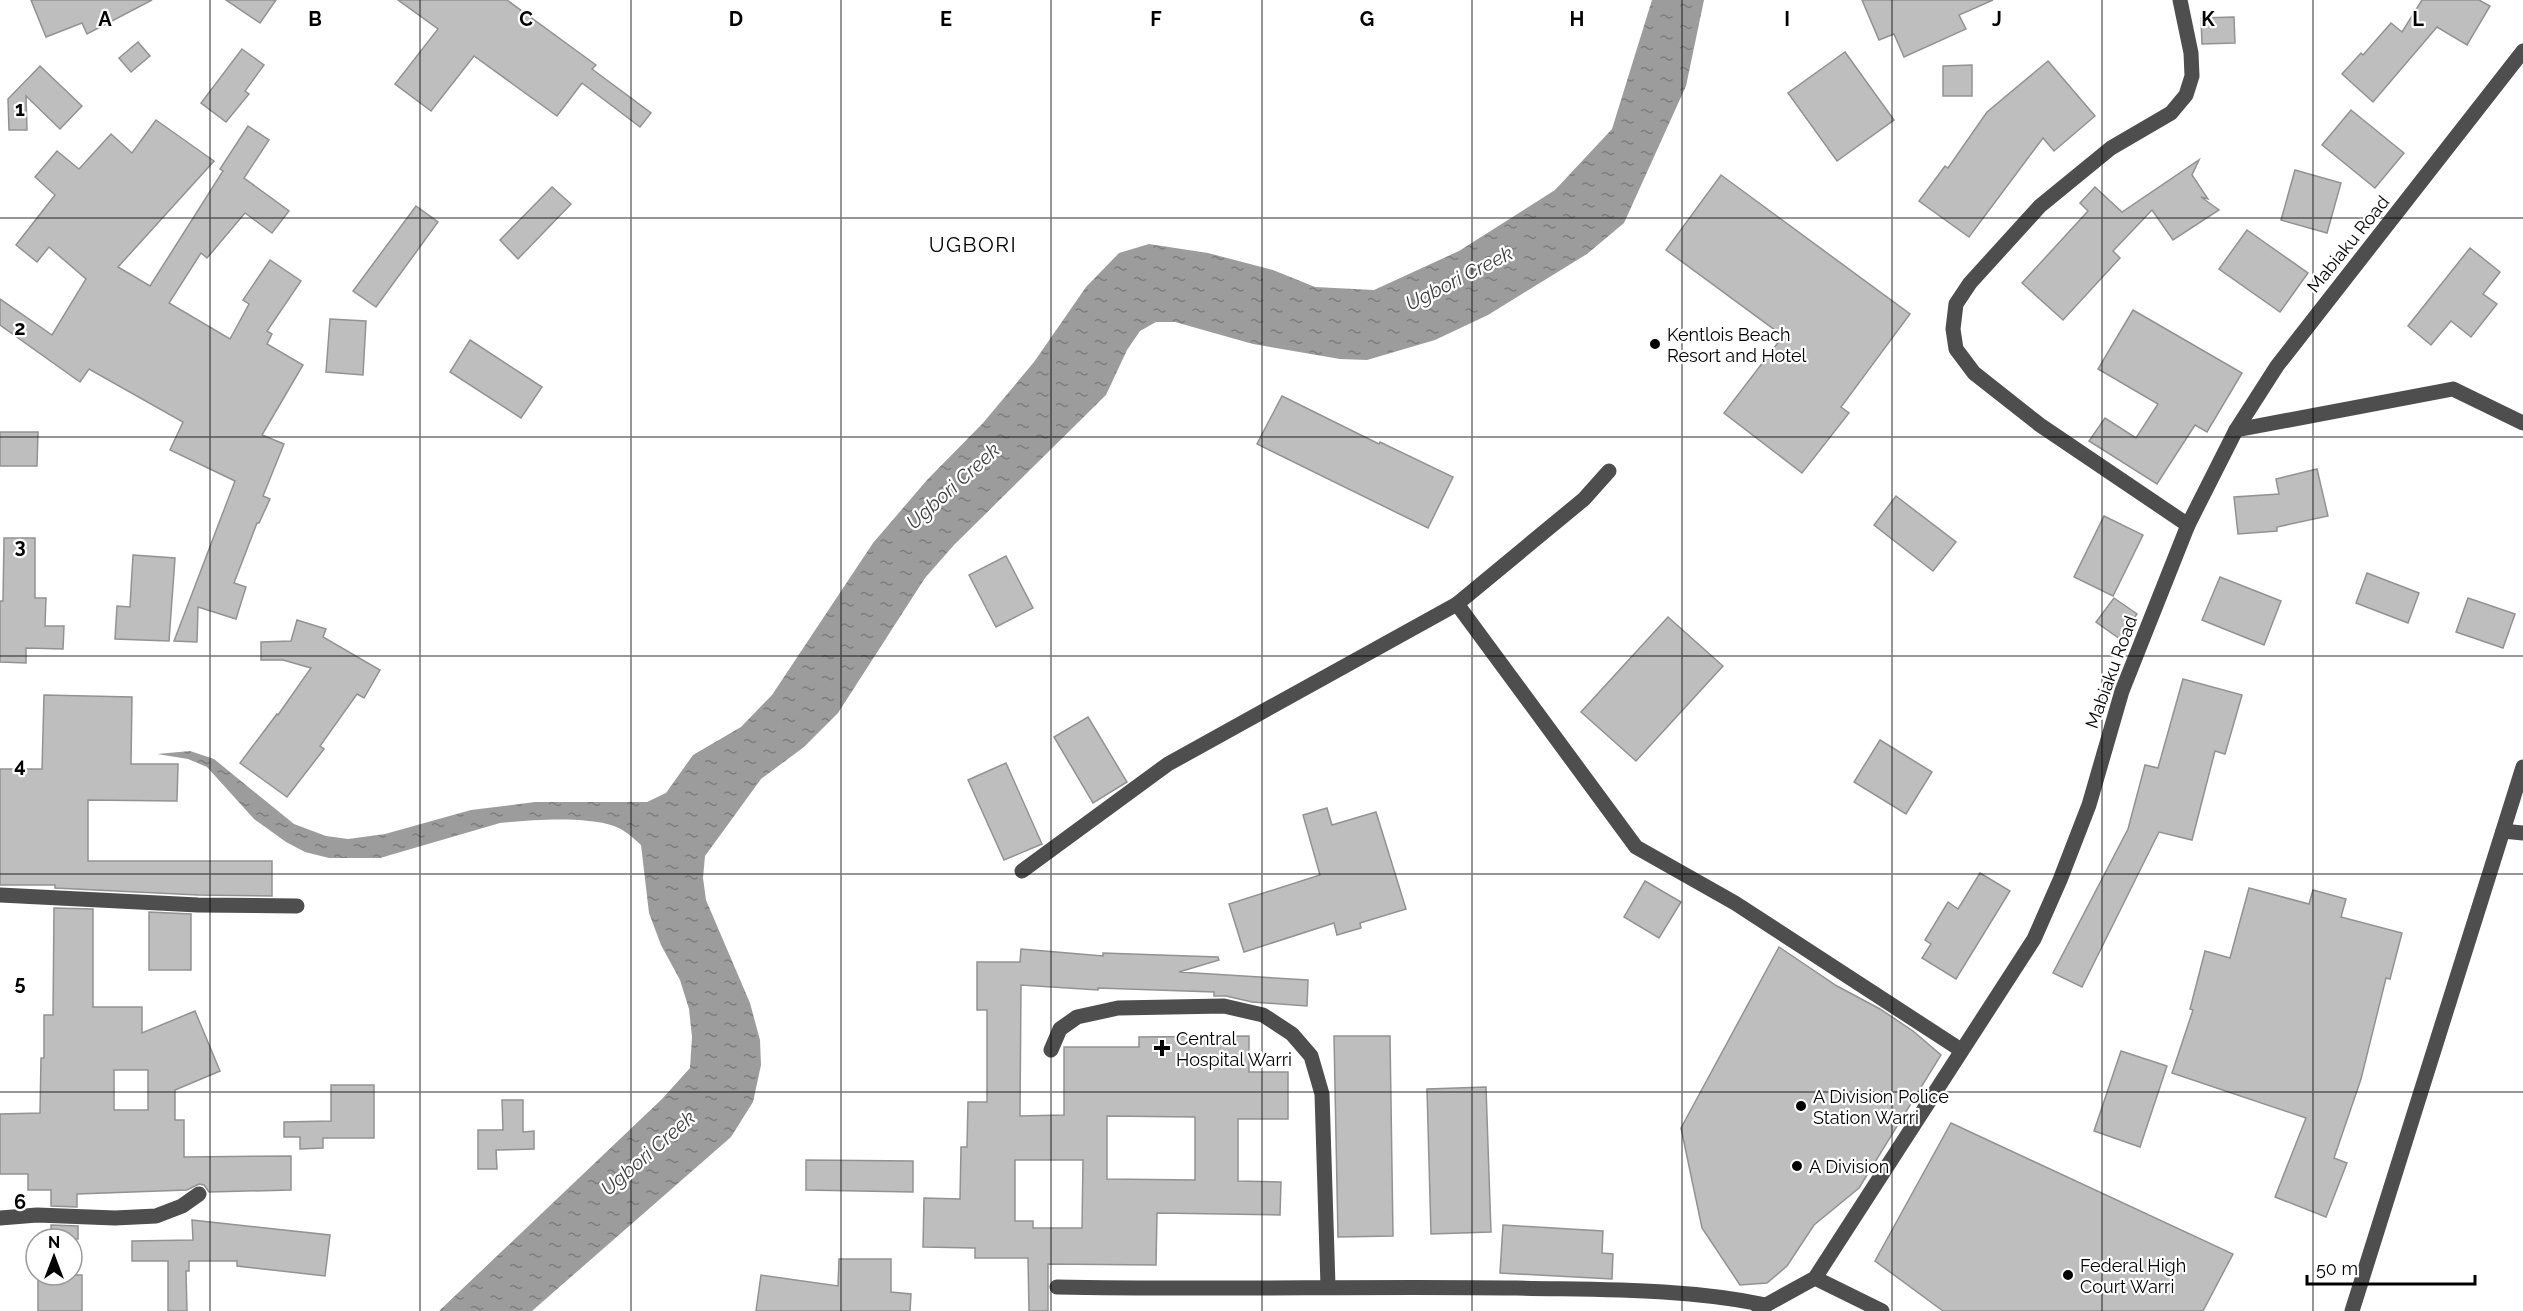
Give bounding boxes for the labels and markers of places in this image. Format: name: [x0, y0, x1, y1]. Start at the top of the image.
place label: Kentlois Beach Resort and Hotel: [1667, 324, 1807, 366]
marker: Kentlois Beach Resort and Hotel: [1648, 337, 1662, 351]
place label: Central Hospital Warri: [1176, 1028, 1292, 1070]
marker: Central Hospital Warri: [1153, 1039, 1171, 1057]
place label: A Division Police Station Warri: [1813, 1086, 1949, 1128]
marker: A Division Police Station Warri: [1794, 1099, 1808, 1113]
place label: A Division: [1809, 1156, 1889, 1177]
marker: A Division: [1790, 1159, 1804, 1173]
place label: Federal High Court Warri: [2080, 1255, 2186, 1297]
marker: Federal High Court Warri: [2061, 1268, 2075, 1282]

